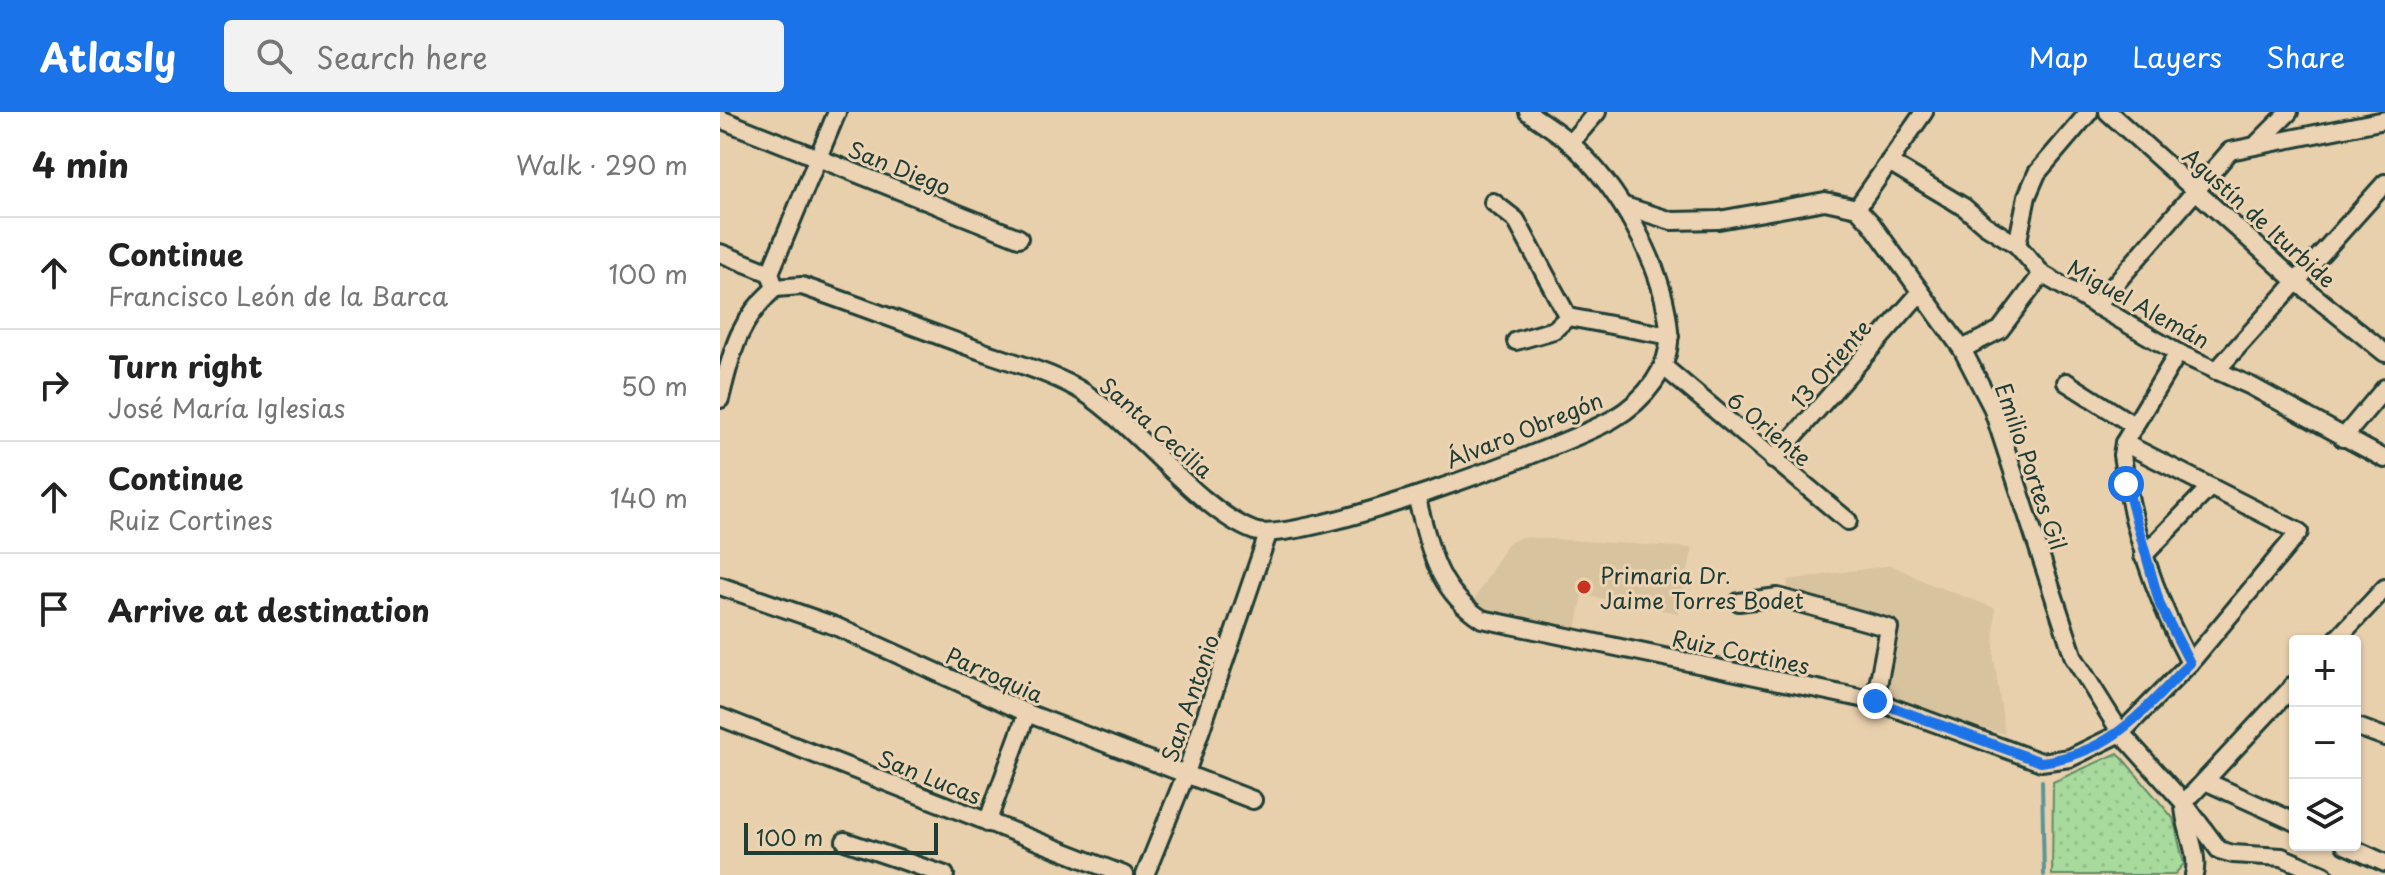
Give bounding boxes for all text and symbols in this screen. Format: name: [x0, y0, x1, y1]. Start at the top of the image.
search box: [224, 20, 784, 92]
text: Atlasly: [40, 28, 176, 85]
icon: search: [252, 34, 296, 78]
text: Search here: [316, 34, 488, 79]
text: Map: [2028, 35, 2088, 78]
text: Layers: [2132, 35, 2222, 78]
text: Share: [2266, 35, 2345, 78]
street label: San Diego: [844, 131, 956, 203]
text: 4 min: [32, 138, 129, 190]
street label: Agustín de Iturbide: [2176, 139, 2344, 295]
text: Walk · 290 m: [516, 145, 688, 184]
text: Continue: [108, 231, 243, 276]
street label: Miguel Alemán: [2062, 250, 2216, 356]
icon: ahead: [32, 251, 76, 295]
text: 100 m: [608, 254, 688, 293]
text: Francisco León de la Barca: [108, 276, 448, 315]
street label: 13 Oriente: [1782, 311, 1878, 415]
text: Turn right: [108, 343, 263, 388]
icon: right: [32, 363, 76, 407]
text: 50 m: [621, 366, 688, 405]
street label: Santa Cecilia: [1093, 369, 1221, 486]
street label: Emilio Portes Gil: [1988, 378, 2076, 554]
street label: Álvaro Obregón: [1441, 382, 1607, 476]
street label: 6 Oriente: [1721, 383, 1819, 473]
text: José María Iglesias: [108, 388, 345, 427]
text: Continue: [108, 455, 243, 500]
route start: [2108, 466, 2144, 502]
icon: ahead: [32, 475, 76, 519]
text: 140 m: [610, 478, 688, 517]
text: Ruiz Cortines: [108, 500, 273, 539]
place label: Primaria Dr. Jaime Torres Bodet: [1600, 558, 1804, 616]
marker: Primaria Dr. Jaime Torres Bodet: [1575, 578, 1593, 596]
icon: arrive: [32, 587, 76, 631]
text: Arrive at destination: [108, 587, 430, 632]
street label: Ruiz Cortines: [1669, 620, 1813, 682]
street label: San Antonio: [1152, 630, 1226, 766]
map controls: [2289, 635, 2361, 851]
button: +: [2289, 635, 2361, 707]
street label: Parroquia: [941, 638, 1049, 710]
route end: [1857, 683, 1893, 719]
button: −: [2289, 707, 2361, 779]
street label: San Lucas: [873, 740, 987, 812]
button: layers: [2289, 779, 2361, 851]
scale bar: [744, 819, 938, 855]
text: 100 m: [756, 820, 823, 853]

